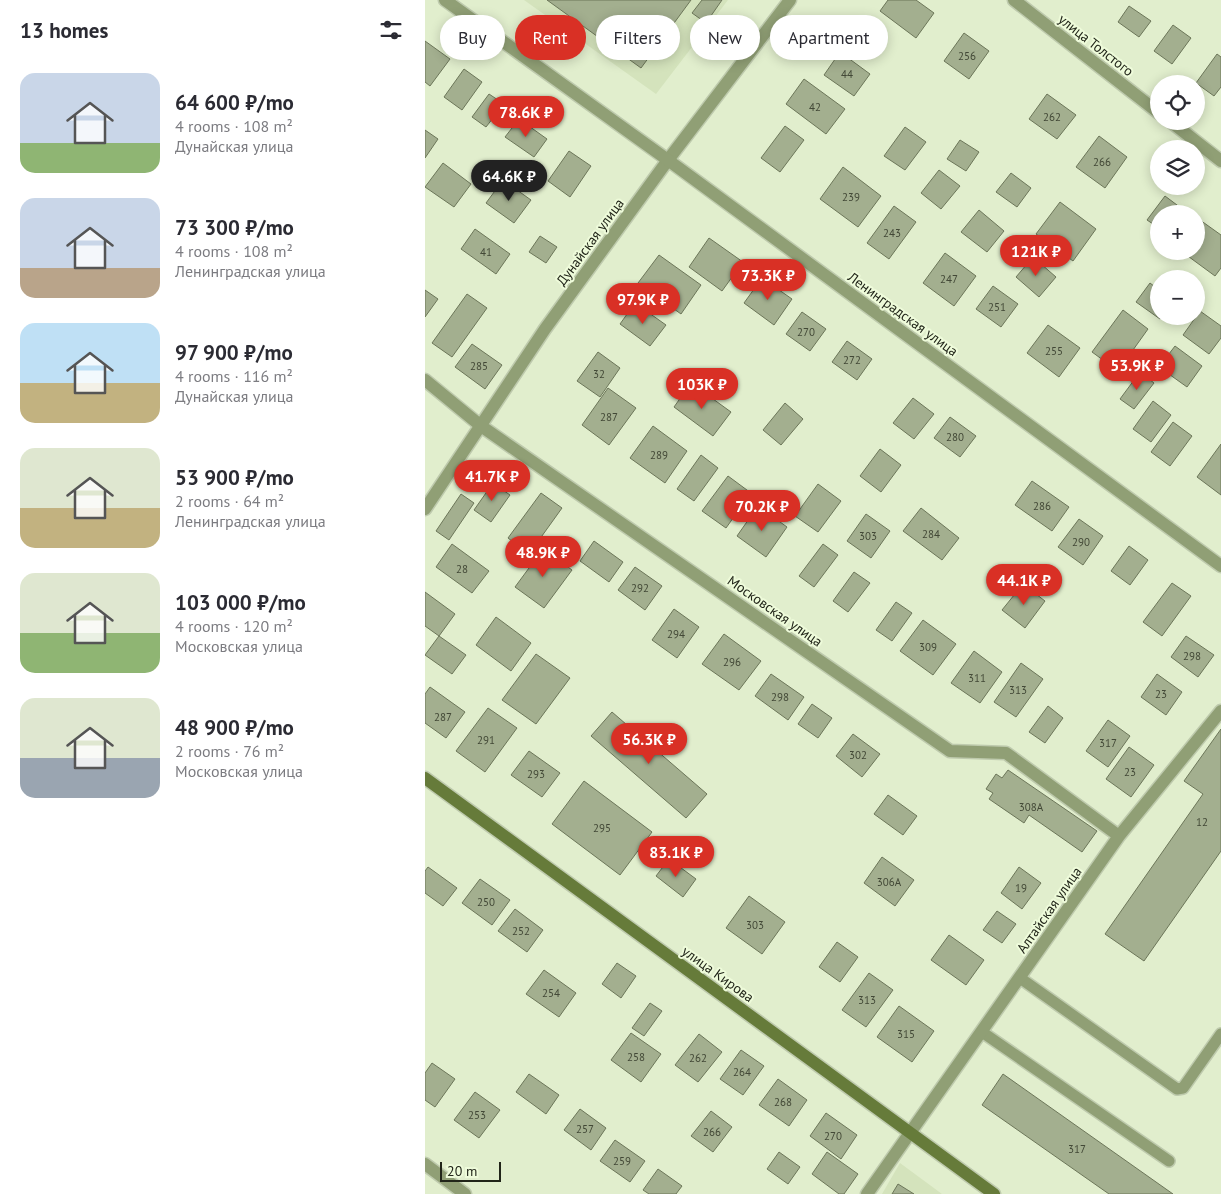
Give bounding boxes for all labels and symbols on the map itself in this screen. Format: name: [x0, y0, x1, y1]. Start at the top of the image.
street label: улица Толстого: [1055, 10, 1137, 80]
house number: 256: [958, 49, 976, 63]
house number: 44: [841, 67, 853, 81]
pin: 78.6K ₽: [480, 96, 572, 138]
house number: 42: [809, 100, 821, 114]
house number: 262: [1043, 110, 1061, 124]
house number: 266: [1093, 155, 1111, 169]
pin: 64.6K ₽: [463, 160, 555, 202]
house number: 239: [842, 190, 860, 204]
street label: Дунайская улица: [552, 195, 628, 289]
house number: 243: [883, 226, 901, 240]
pin: 121K ₽: [995, 234, 1077, 277]
house number: 41: [480, 245, 492, 259]
pin: 73.3K ₽: [722, 258, 814, 301]
street label: Ленинградская улица: [844, 267, 962, 360]
house number: 247: [940, 272, 958, 286]
pin: 97.9K ₽: [597, 282, 689, 325]
house number: 251: [988, 300, 1006, 314]
house number: 270: [797, 325, 815, 339]
house number: 255: [1045, 344, 1063, 358]
pin: 53.9K ₽: [1091, 348, 1183, 391]
house number: 272: [843, 353, 861, 367]
house number: 285: [470, 359, 488, 373]
house number: 32: [593, 367, 605, 381]
pin: 103K ₽: [661, 368, 743, 410]
house number: 287: [600, 410, 618, 424]
house number: 280: [946, 430, 964, 444]
house number: 289: [650, 448, 668, 462]
pin: 41.7K ₽: [446, 460, 538, 502]
pin: 70.2K ₽: [716, 490, 808, 532]
house number: 286: [1033, 499, 1051, 513]
house number: 284: [922, 527, 940, 541]
house number: 303: [859, 529, 877, 543]
house number: 290: [1072, 535, 1090, 549]
pin: 48.9K ₽: [497, 536, 589, 578]
house number: 28: [456, 562, 468, 576]
pin: 44.1K ₽: [978, 564, 1070, 606]
street label: Московская улица: [724, 572, 826, 650]
house number: 292: [631, 581, 649, 595]
house number: 294: [667, 627, 685, 641]
house number: 309: [919, 640, 937, 654]
house number: 298: [1183, 649, 1201, 663]
house number: 296: [723, 655, 741, 669]
house number: 311: [968, 671, 986, 685]
house number: 313: [1009, 683, 1027, 697]
house number: 23: [1155, 687, 1167, 701]
house number: 298: [771, 690, 789, 704]
house number: 287: [434, 710, 452, 724]
pin: 56.3K ₽: [603, 722, 695, 765]
house number: 291: [477, 733, 495, 747]
house number: 317: [1099, 736, 1117, 750]
house number: 302: [849, 748, 867, 762]
house number: 23: [1124, 765, 1136, 779]
house number: 293: [527, 767, 545, 781]
house number: 308А: [1019, 800, 1044, 814]
house number: 12: [1196, 815, 1208, 829]
house number: 295: [593, 821, 611, 835]
pin: 83.1K ₽: [630, 836, 722, 878]
street label: Алтайская улица: [1013, 863, 1085, 957]
house number: 306А: [877, 875, 902, 889]
house number: 19: [1015, 881, 1027, 895]
house number: 250: [477, 895, 495, 909]
house number: 303: [746, 918, 764, 932]
house number: 252: [512, 924, 530, 938]
street label: улица Кирова: [679, 942, 758, 1006]
house number: 254: [542, 986, 560, 1000]
house number: 313: [858, 993, 876, 1007]
house number: 315: [897, 1027, 915, 1041]
house number: 258: [627, 1050, 645, 1064]
house number: 262: [689, 1051, 707, 1065]
house number: 264: [733, 1065, 751, 1079]
house number: 268: [774, 1095, 792, 1109]
house number: 253: [468, 1108, 486, 1122]
house number: 257: [576, 1122, 594, 1136]
house number: 266: [703, 1125, 721, 1139]
house number: 270: [824, 1129, 842, 1143]
house number: 317: [1068, 1142, 1086, 1156]
house number: 259: [613, 1154, 631, 1168]
scale bar: [440, 1159, 501, 1182]

